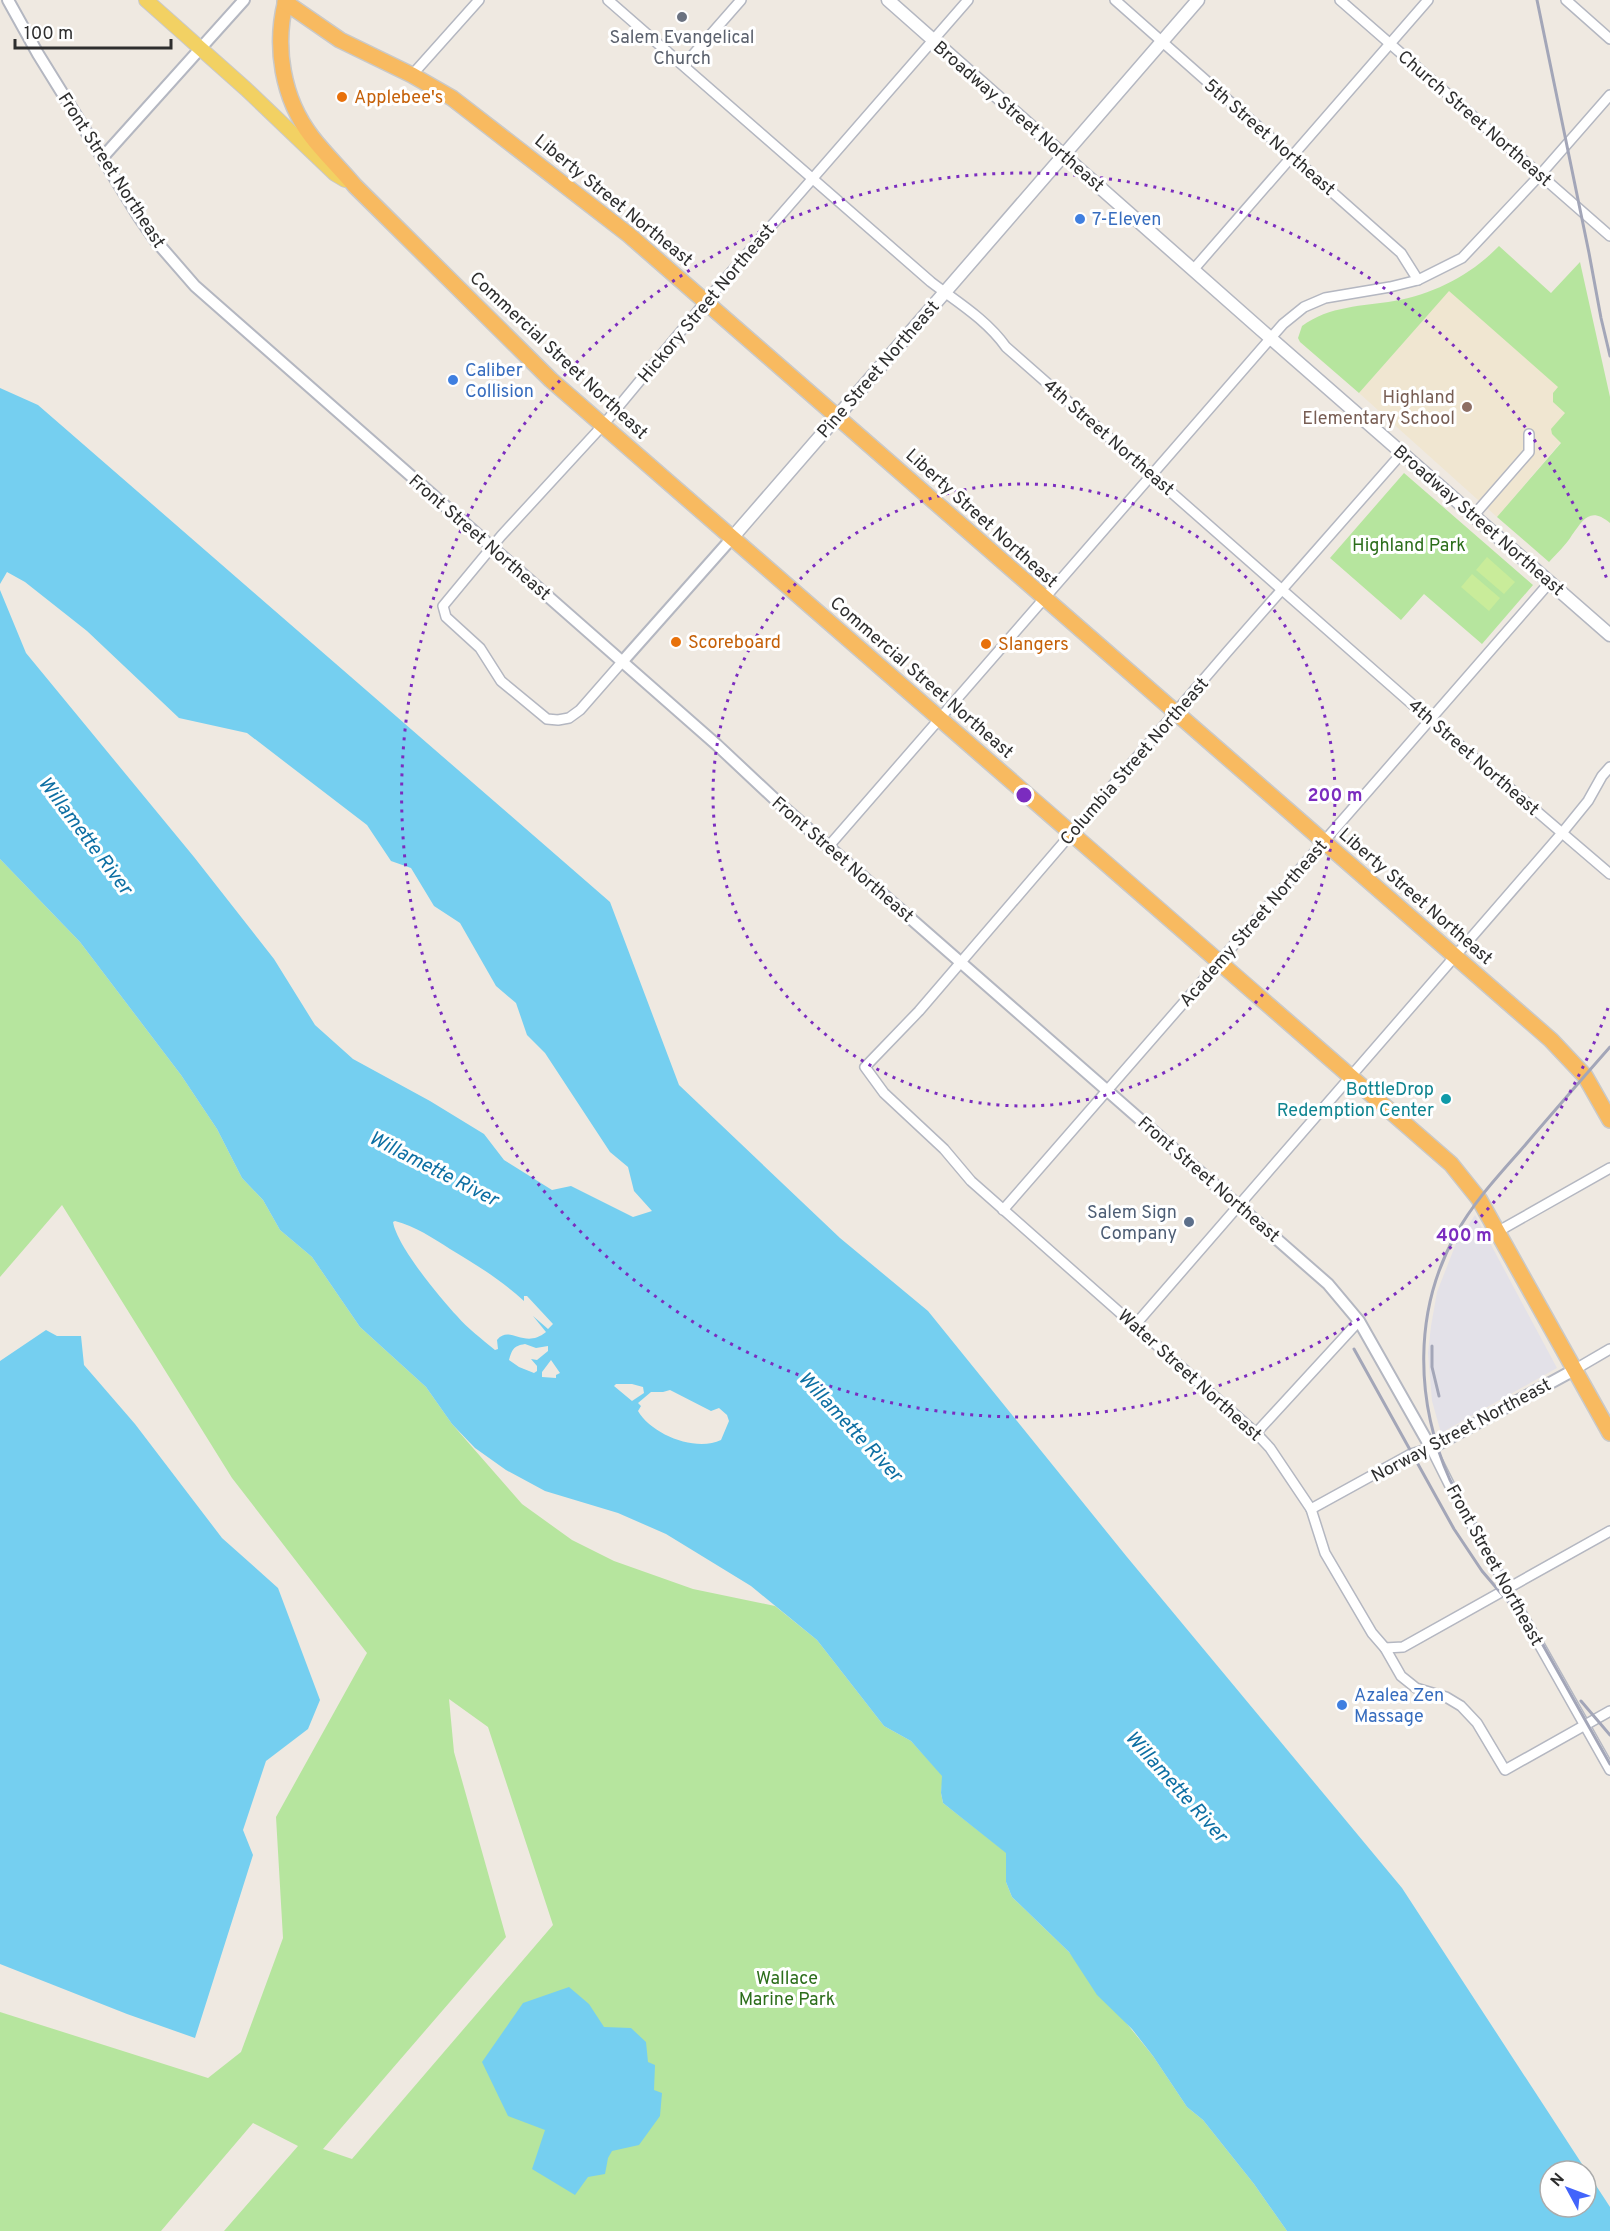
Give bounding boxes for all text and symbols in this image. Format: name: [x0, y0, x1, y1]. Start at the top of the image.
marker: Salem Evangelical Church: [675, 10, 689, 24]
scale bar: [15, 12, 171, 50]
text: 100 m: [24, 23, 73, 46]
place label: Salem Evangelical Church: [609, 27, 755, 71]
street label: Broadway Street Northeast: [928, 37, 1108, 198]
street label: Church Street Northeast: [1392, 46, 1556, 192]
street label: 5th Street Northeast: [1199, 75, 1339, 202]
place label: Applebee's: [354, 87, 443, 110]
street label: Front Street Northeast: [52, 89, 170, 253]
marker: Applebee's: [335, 90, 349, 104]
street label: Liberty Street Northeast: [529, 130, 697, 272]
place label: 7-Eleven: [1092, 209, 1161, 232]
marker: 7-Eleven: [1073, 212, 1087, 226]
street label: Hickory Street Northeast: [634, 220, 781, 388]
street label: Commercial Street Northeast: [464, 267, 652, 445]
street label: Pine Street Northeast: [813, 296, 945, 444]
place label: Caliber Collision: [465, 360, 534, 404]
marker: Caliber Collision: [446, 373, 460, 387]
street label: 4th Street Northeast: [1038, 375, 1178, 502]
place label: Highland Elementary School: [1302, 387, 1455, 431]
marker: Highland Elementary School: [1460, 400, 1474, 414]
street label: Broadway Street Northeast: [1388, 441, 1568, 602]
street label: Liberty Street Northeast: [900, 445, 1062, 594]
street label: Front Street Northeast: [403, 470, 555, 606]
park label: Highland Park: [1352, 535, 1466, 558]
street label: Commercial Street Northeast: [824, 592, 1018, 764]
place label: Scoreboard: [688, 632, 781, 655]
place label: Slangers: [998, 634, 1069, 657]
marker: Scoreboard: [669, 635, 683, 649]
marker: Slangers: [979, 637, 993, 651]
street label: Columbia Street Northeast: [1056, 673, 1214, 851]
street label: 4th Street Northeast: [1403, 695, 1543, 822]
water label: Willamette River: [31, 772, 138, 902]
centre of rings: [1014, 785, 1034, 805]
text: 200 m: [1307, 785, 1363, 808]
street label: Front Street Northeast: [766, 792, 918, 928]
street label: Liberty Street Northeast: [1333, 824, 1497, 970]
street label: Academy Street Northeast: [1175, 836, 1333, 1012]
place label: BottleDrop Redemption Center: [1277, 1079, 1434, 1123]
marker: BottleDrop Redemption Center: [1439, 1092, 1453, 1106]
street label: Front Street Northeast: [1132, 1112, 1284, 1248]
water label: Willamette River: [364, 1126, 503, 1214]
place label: Salem Sign Company: [1087, 1202, 1177, 1246]
marker: Salem Sign Company: [1182, 1215, 1196, 1229]
text: 400 m: [1436, 1225, 1492, 1248]
street label: Water Street Northeast: [1112, 1305, 1266, 1447]
water label: Willamette River: [792, 1367, 908, 1489]
street label: Norway Street Northeast: [1368, 1374, 1556, 1489]
street label: Front Street Northeast: [1440, 1481, 1548, 1650]
place label: Azalea Zen Massage: [1354, 1685, 1444, 1729]
marker: Azalea Zen Massage: [1335, 1698, 1349, 1712]
water label: Willamette River: [1118, 1726, 1233, 1850]
park label: Wallace Marine Park: [739, 1968, 835, 2012]
north arrow: [1538, 2159, 1598, 2219]
text: N: [1547, 2170, 1570, 2191]

